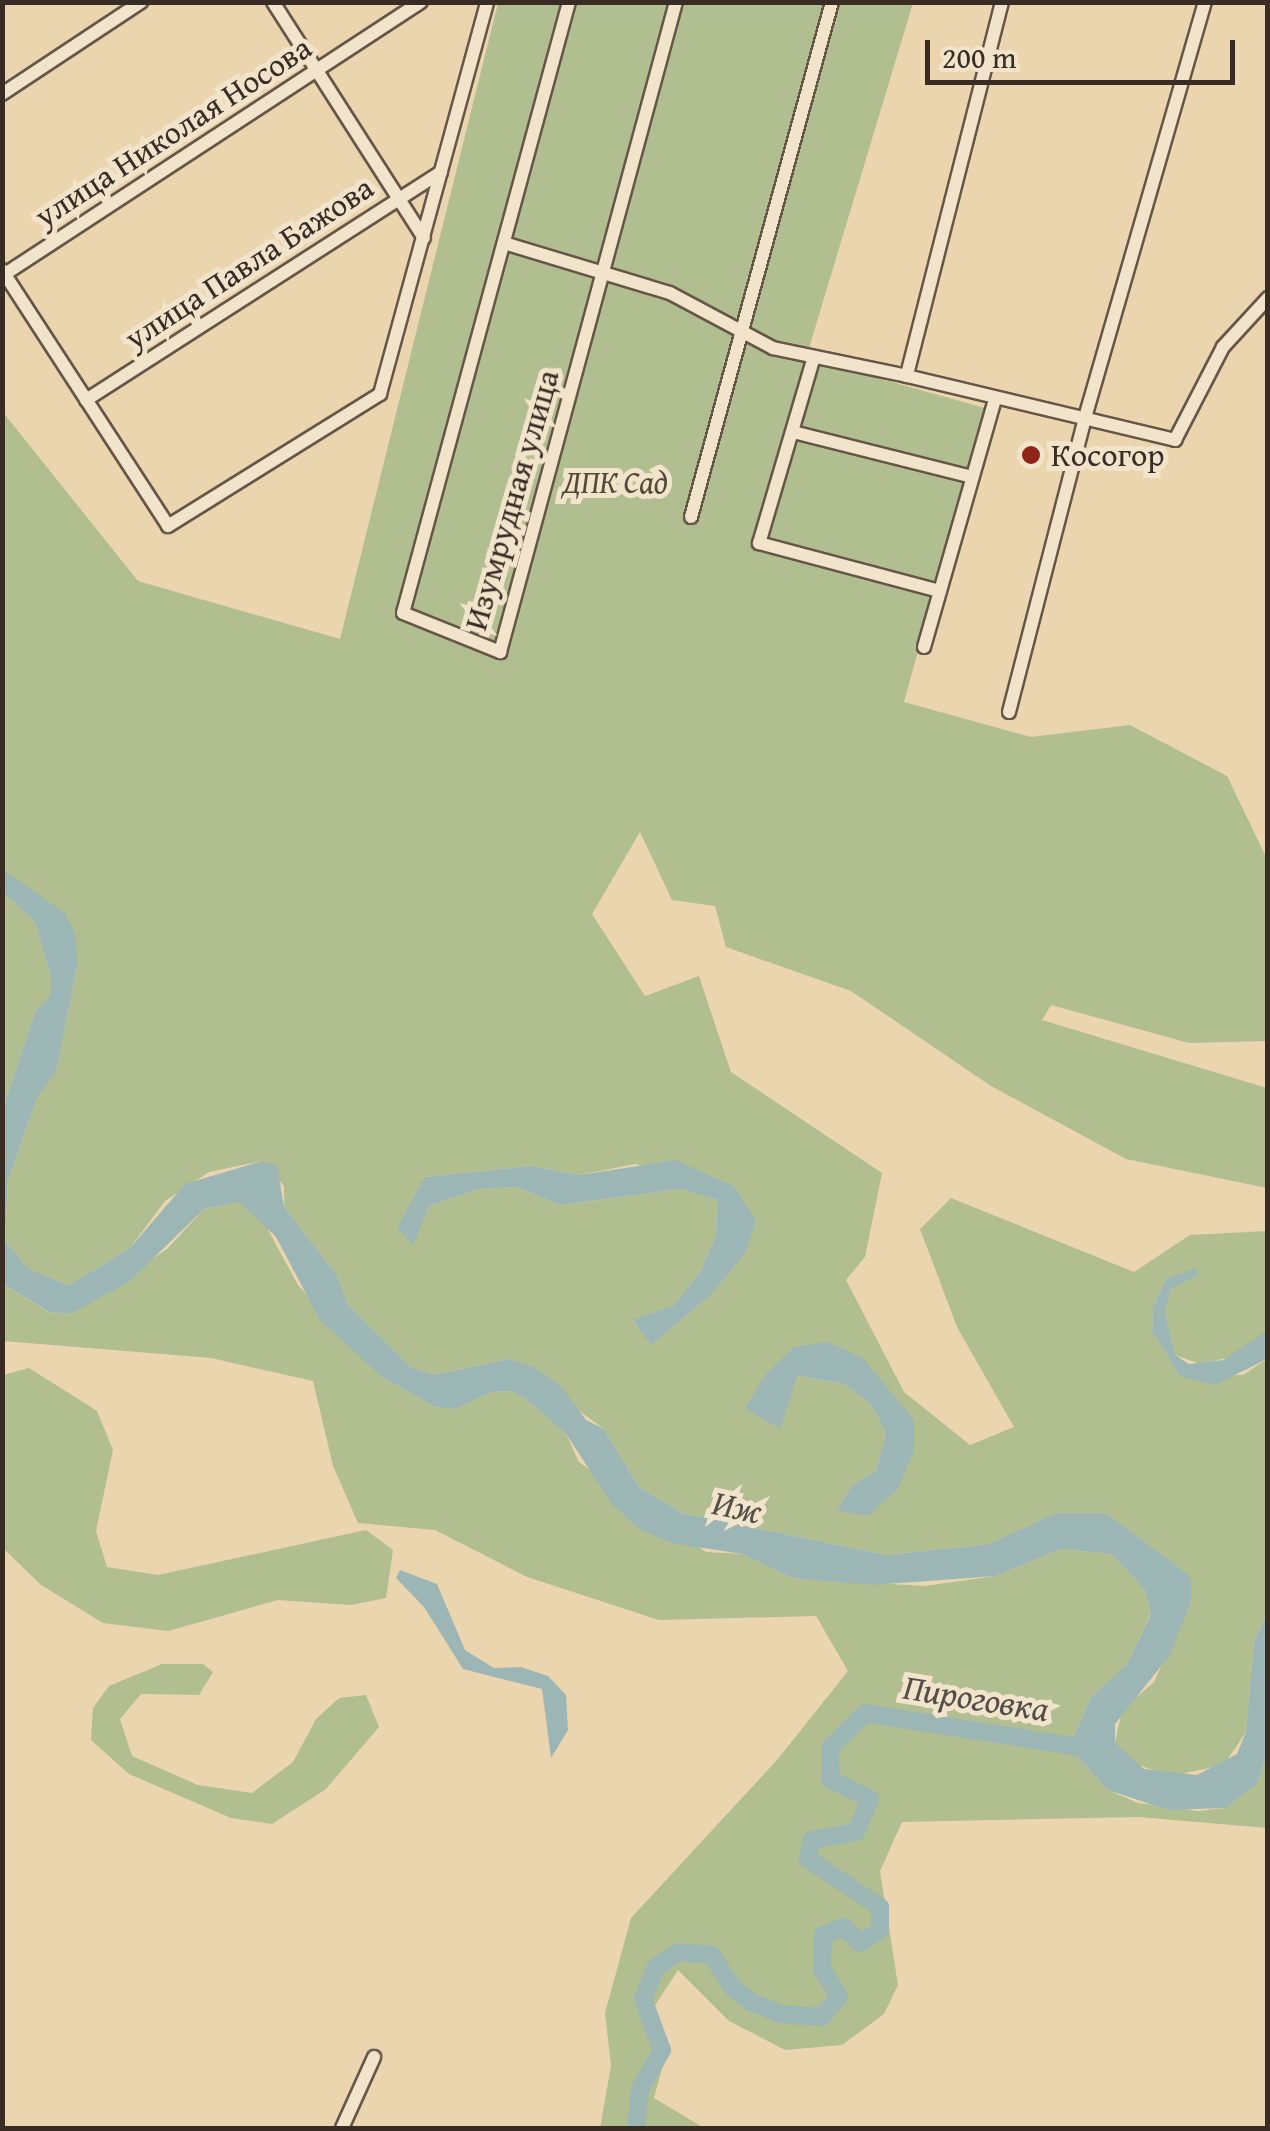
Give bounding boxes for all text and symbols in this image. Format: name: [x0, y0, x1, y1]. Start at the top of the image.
scale bar: [930, 20, 1240, 82]
street label: улица Николая Носова: [28, 28, 318, 236]
text: 200 m: [942, 35, 1016, 79]
street label: улица Павла Бажова: [117, 168, 381, 358]
street label: Изумрудная улица: [456, 365, 568, 635]
place label: Косогор: [1051, 436, 1165, 474]
marker: Косогор: [1020, 444, 1042, 466]
park label: ДПК Сад: [562, 463, 668, 501]
water label: Иж: [709, 1481, 765, 1533]
water label: Пироговка: [900, 1666, 1052, 1730]

